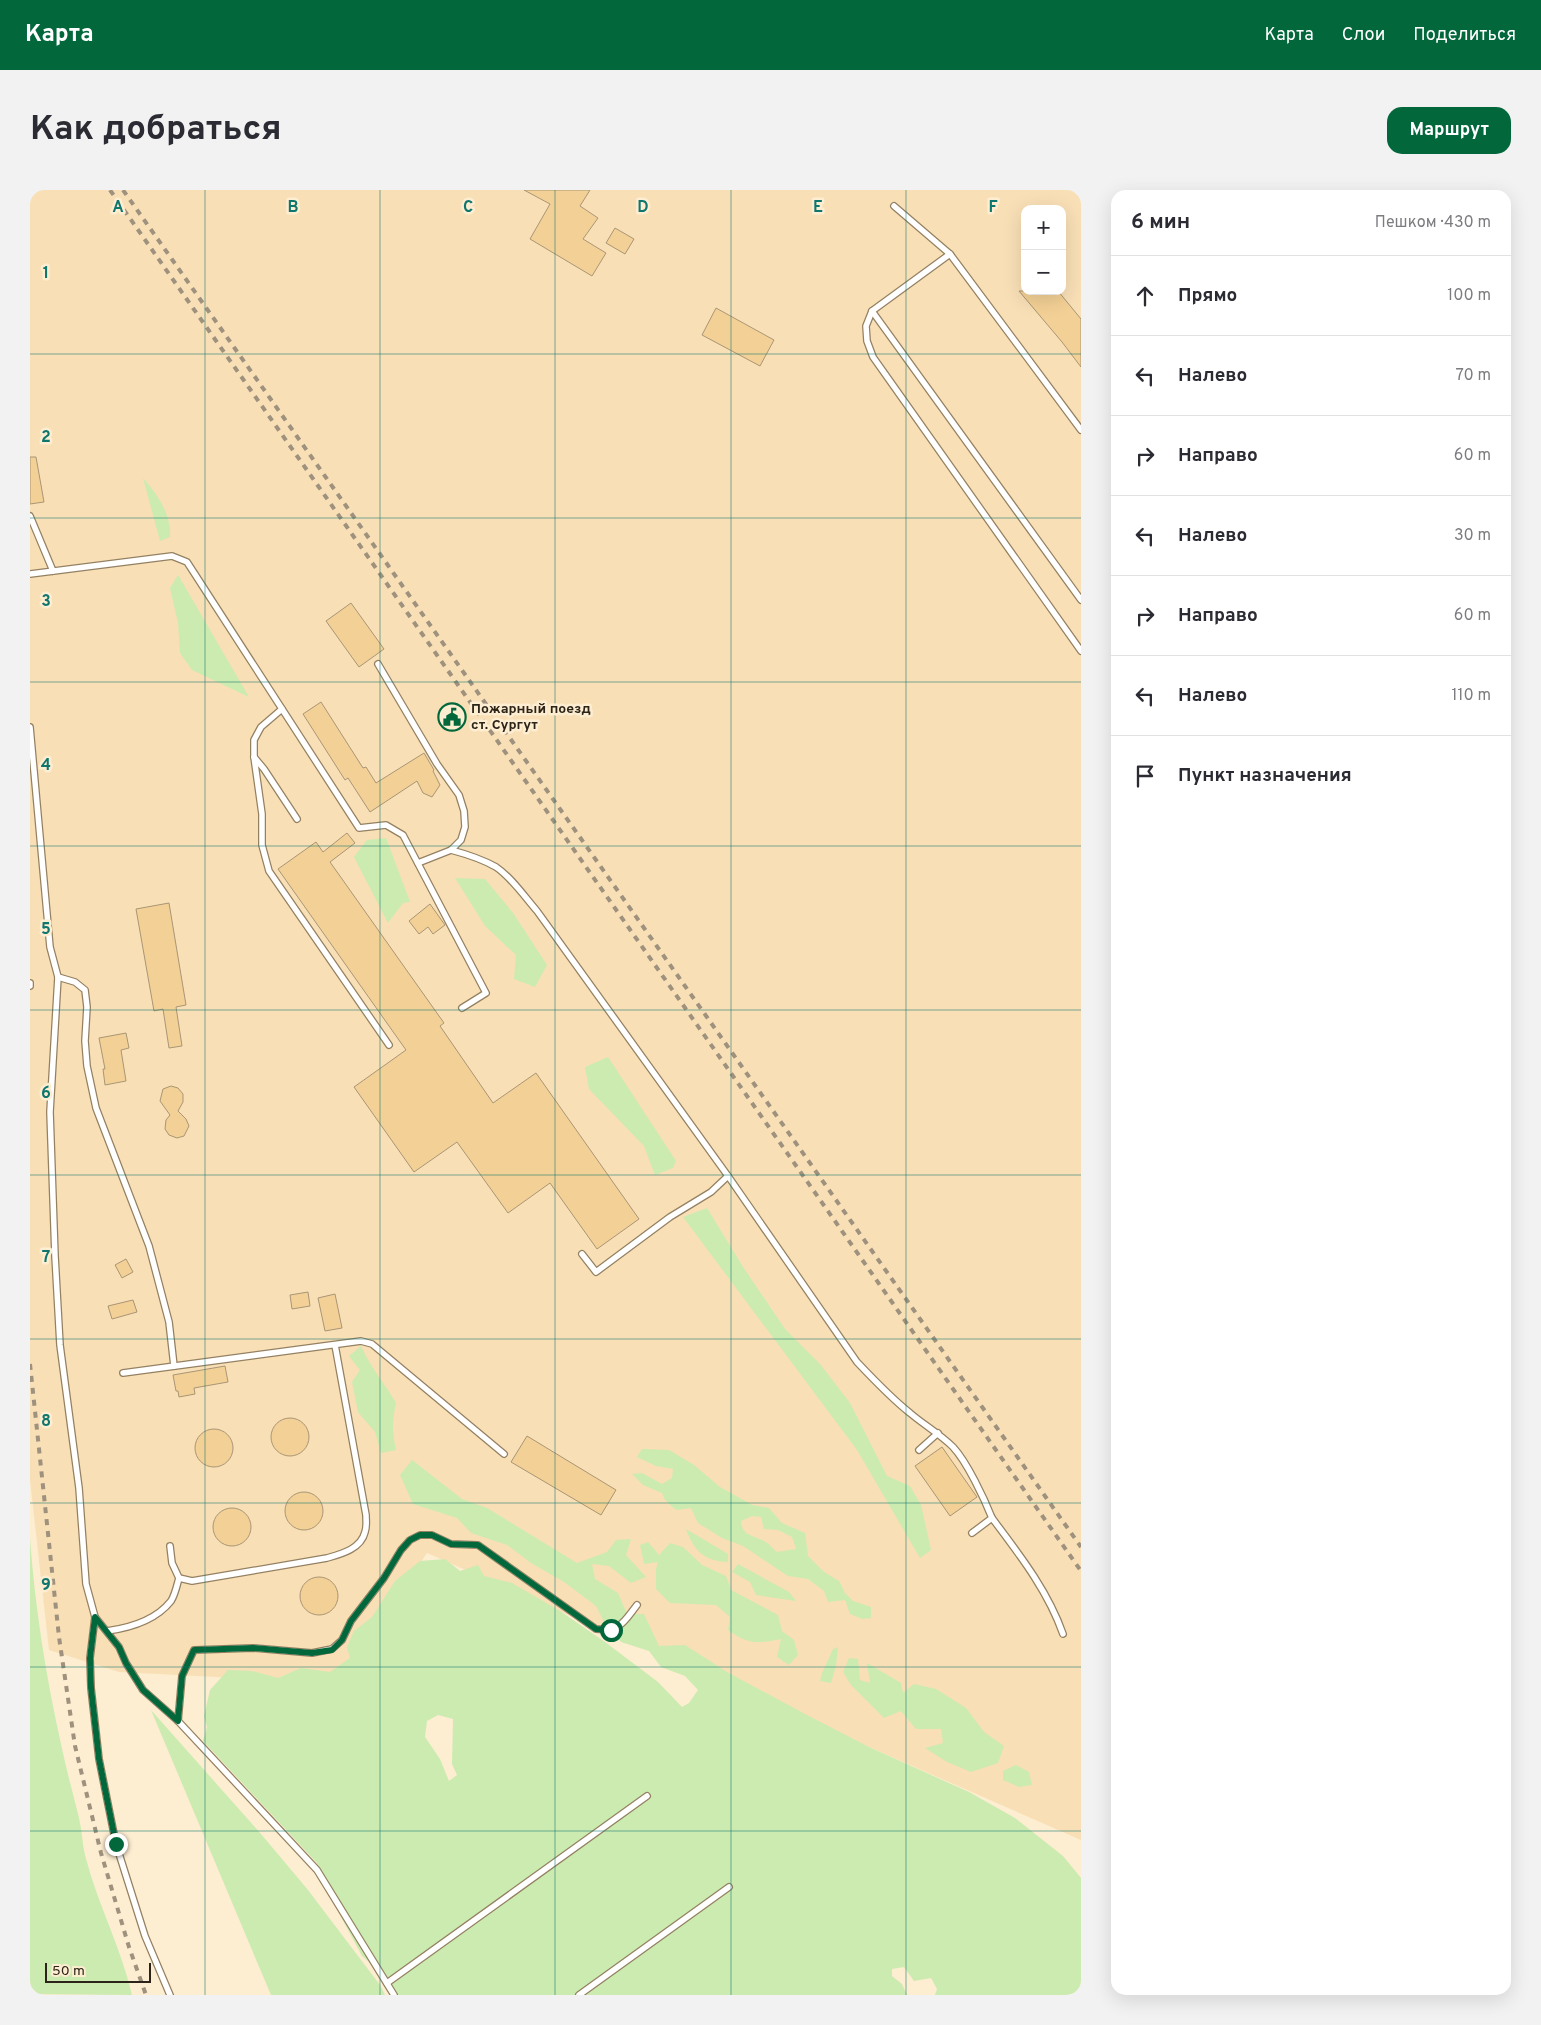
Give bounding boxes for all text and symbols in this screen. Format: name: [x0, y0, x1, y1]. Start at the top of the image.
text: Карта: [25, 20, 94, 50]
text: Карта: [1264, 24, 1314, 47]
text: Слои: [1342, 24, 1385, 47]
text: Поделиться: [1413, 24, 1516, 47]
button: Маршрут: [1387, 107, 1511, 154]
text: Как добраться: [30, 108, 282, 152]
text: A: [112, 198, 124, 218]
text: B: [287, 198, 299, 218]
text: C: [463, 198, 473, 218]
text: D: [637, 198, 649, 218]
text: E: [813, 198, 823, 218]
text: F: [988, 198, 998, 218]
map controls: [1021, 205, 1066, 295]
button: +: [1021, 205, 1066, 250]
text: 6 мин: [1131, 209, 1190, 236]
text: Пешком · 430 m: [1375, 213, 1491, 233]
button: −: [1021, 250, 1066, 295]
text: 1: [43, 264, 49, 284]
icon: ahead: [1131, 282, 1159, 310]
text: Прямо: [1178, 284, 1237, 308]
text: 100 m: [1447, 286, 1491, 306]
icon: left: [1131, 362, 1159, 390]
text: Налево: [1178, 364, 1247, 388]
text: 70 m: [1456, 366, 1491, 386]
text: 2: [41, 428, 51, 448]
icon: right: [1131, 442, 1159, 470]
text: Направо: [1178, 444, 1258, 468]
text: 60 m: [1454, 446, 1491, 466]
icon: left: [1131, 522, 1159, 550]
text: Налево: [1178, 524, 1247, 548]
text: 30 m: [1454, 526, 1491, 546]
text: 3: [41, 592, 51, 612]
icon: right: [1131, 602, 1159, 630]
text: Направо: [1178, 604, 1258, 628]
text: 60 m: [1454, 606, 1491, 626]
icon: left: [1131, 682, 1159, 710]
text: Налево: [1178, 684, 1247, 708]
text: 110 m: [1451, 686, 1491, 706]
place label: Пожарный поезд ст. Сургут: [471, 701, 591, 734]
public building icon: Пожарный поезд ст. Сургут: [437, 702, 467, 732]
text: 4: [41, 756, 51, 776]
icon: arrive: [1131, 762, 1159, 790]
text: Пункт назначения: [1178, 764, 1352, 788]
text: 5: [41, 920, 51, 940]
text: 6: [41, 1084, 51, 1104]
text: 7: [42, 1248, 50, 1268]
text: 8: [41, 1412, 51, 1432]
text: 9: [41, 1576, 51, 1596]
route start: [600, 1619, 623, 1642]
route end: [105, 1833, 128, 1856]
scale bar: [45, 1960, 151, 1983]
text: 50 m: [52, 1963, 85, 1980]

